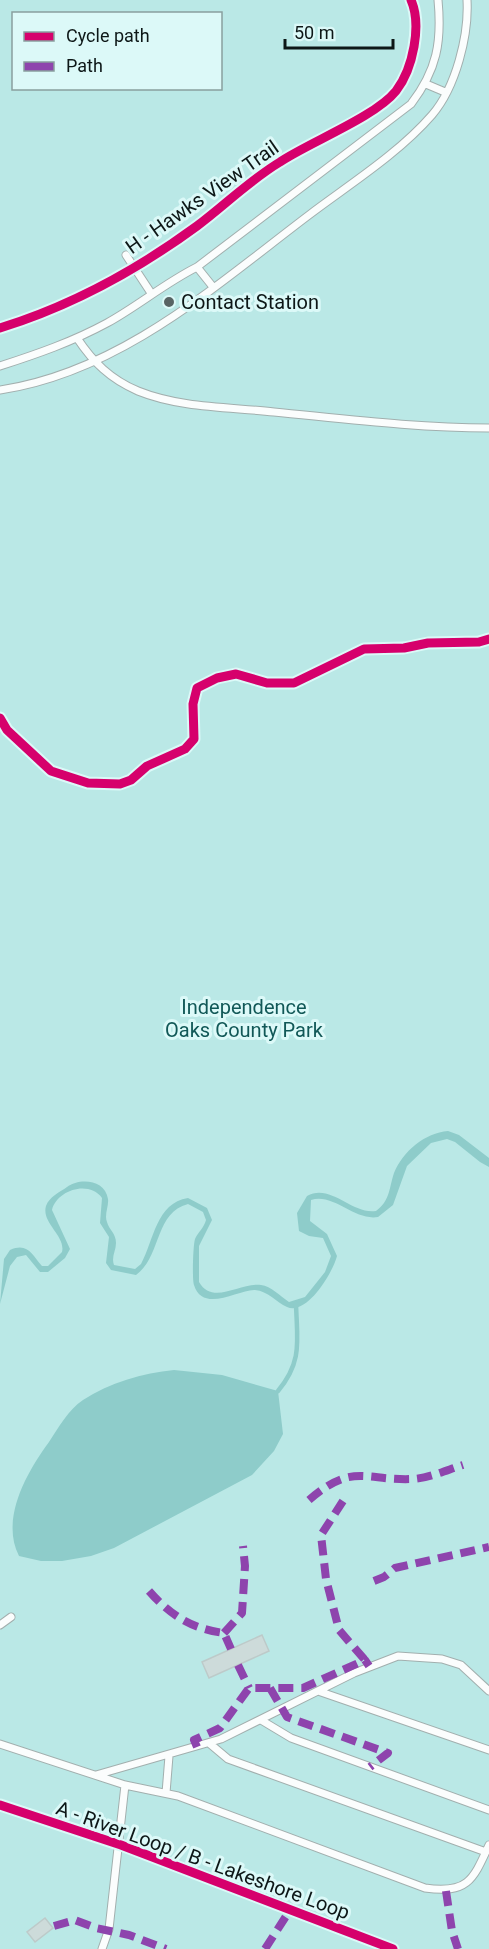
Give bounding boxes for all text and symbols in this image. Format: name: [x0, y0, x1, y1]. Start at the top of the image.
legend: [12, 12, 222, 90]
scale bar: [285, 12, 393, 50]
text: 50 m: [294, 22, 334, 43]
text: Cycle path: [66, 25, 150, 46]
text: Path: [66, 55, 103, 76]
street label: H - Hawks View Trail: [121, 135, 283, 259]
place label: Contact Station: [181, 290, 319, 314]
marker: Contact Station: [162, 295, 176, 309]
park label: Independence Oaks County Park: [165, 995, 324, 1042]
street label: A - River Loop / B - Lakeshore Loop: [53, 1796, 353, 1924]

